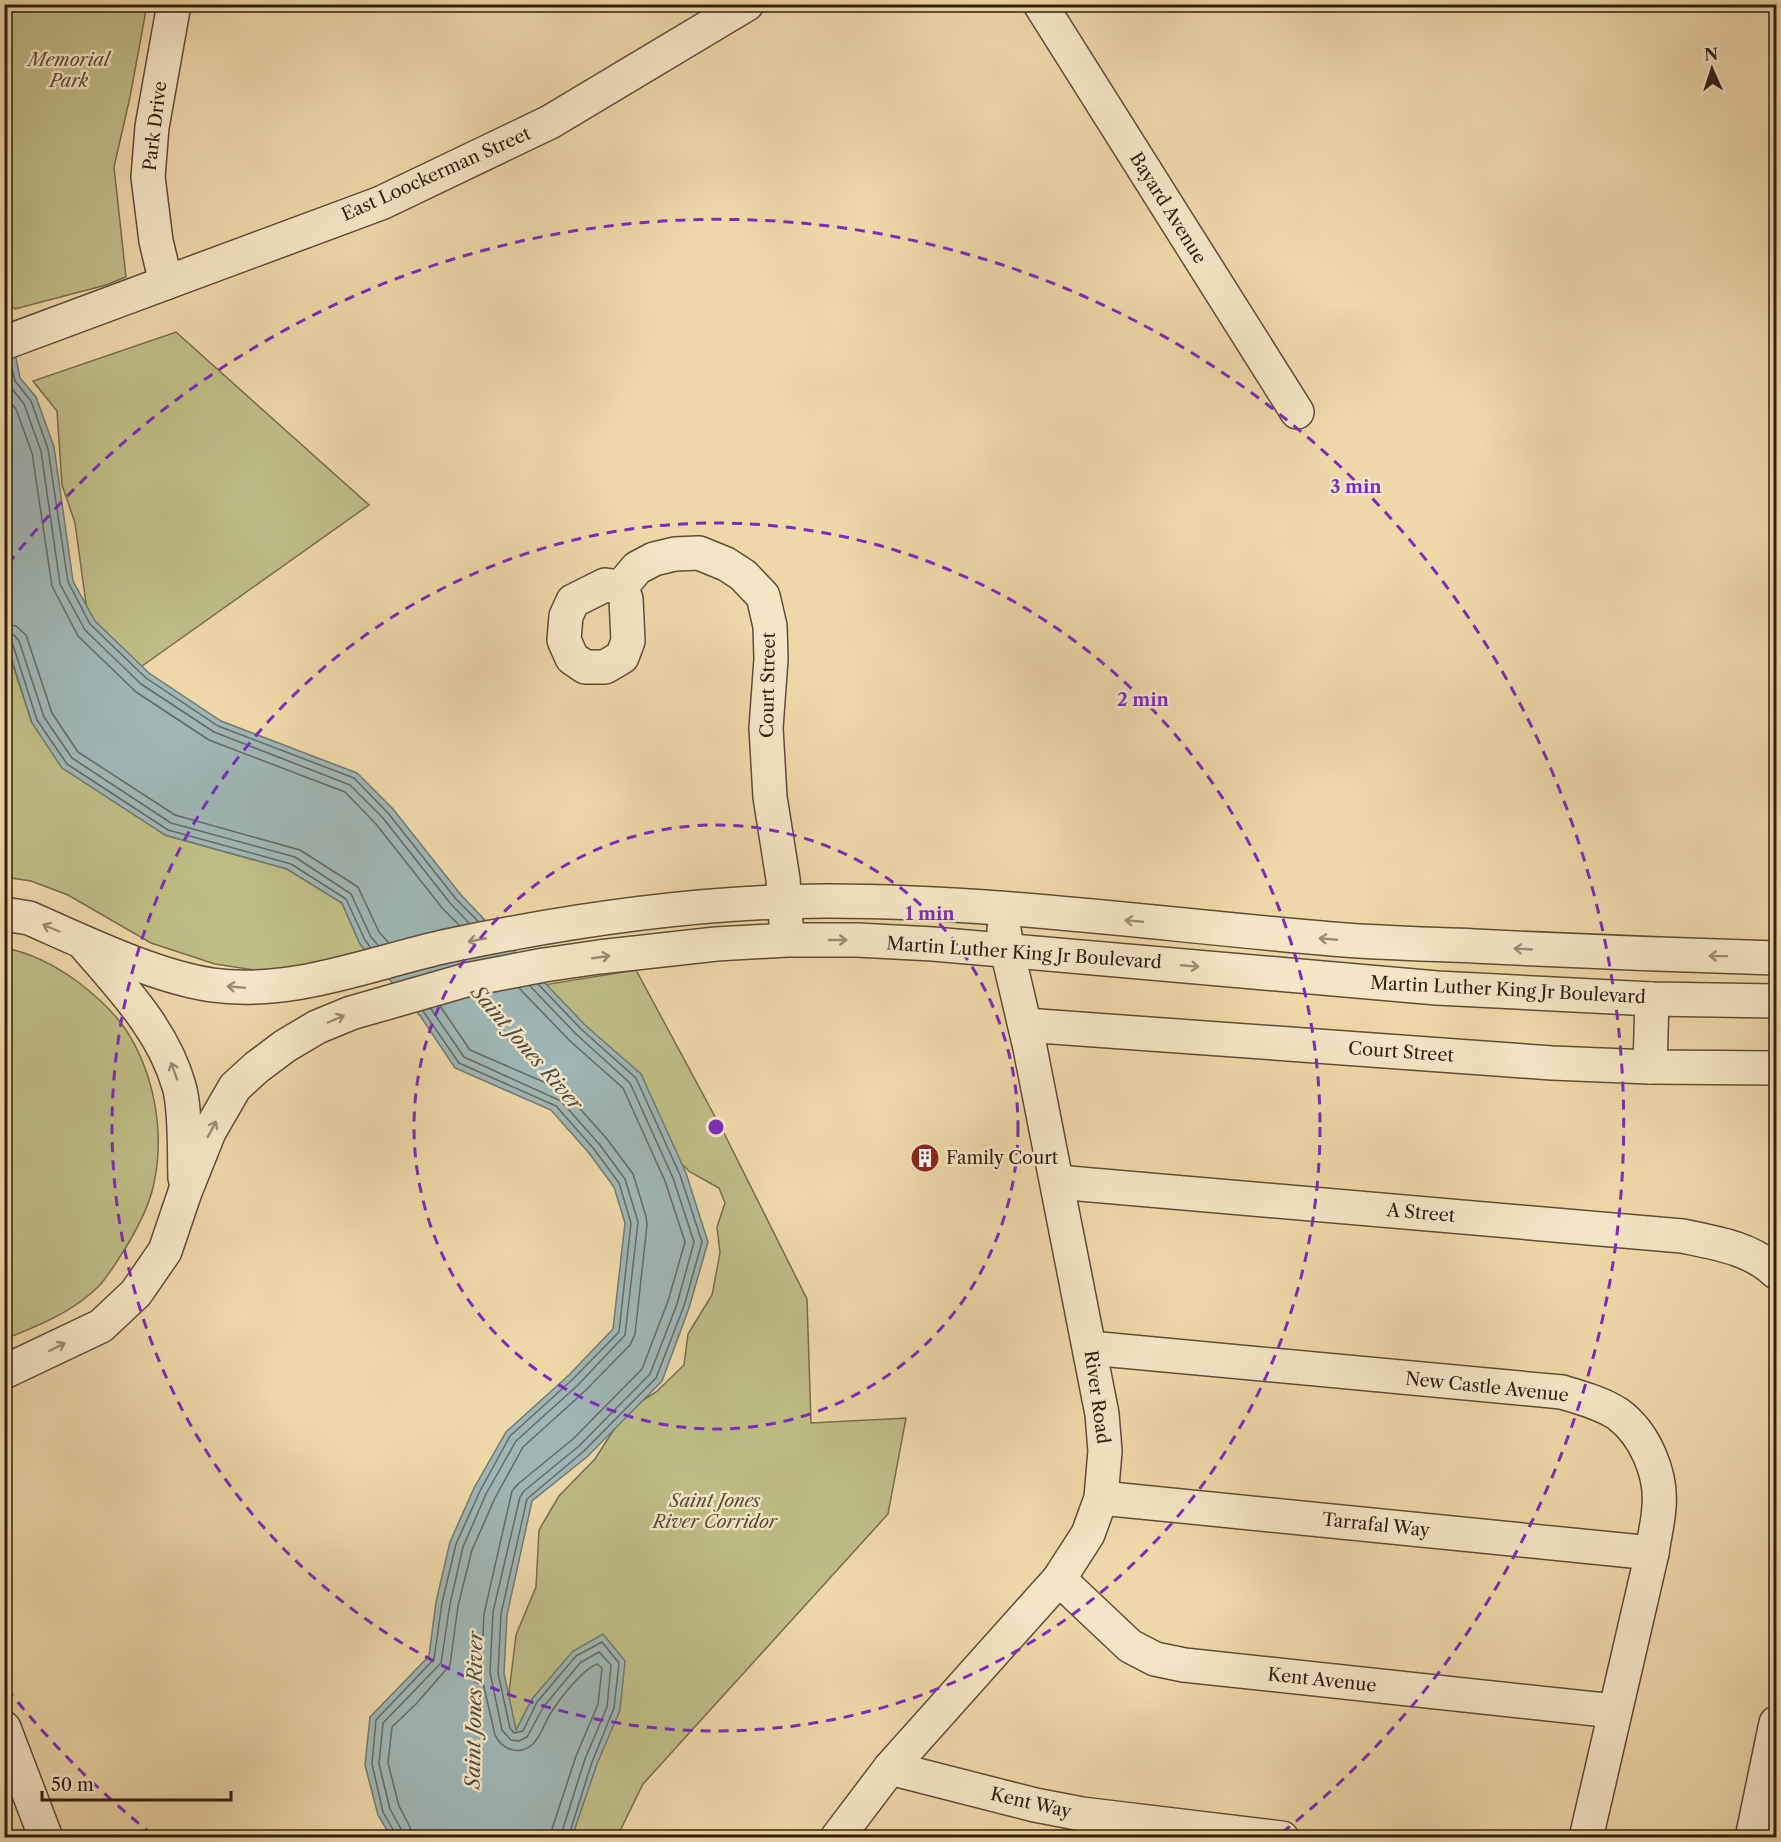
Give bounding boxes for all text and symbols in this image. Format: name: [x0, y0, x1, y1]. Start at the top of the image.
north arrow: [1682, 39, 1742, 99]
text: N: [1704, 44, 1719, 64]
park label: Memorial Park: [26, 49, 112, 92]
street label: Park Drive: [139, 80, 171, 172]
street label: East Loockerman Street: [338, 122, 535, 226]
street label: Bayard Avenue: [1125, 148, 1211, 268]
text: 3 min: [1330, 476, 1382, 498]
street label: Court Street: [756, 631, 780, 738]
text: 2 min: [1117, 689, 1170, 711]
text: 1 min: [905, 903, 955, 925]
one-way arrow: [1125, 915, 1145, 926]
one-way arrow: [42, 922, 60, 933]
street label: Martin Luther King Jr Boulevard: [886, 932, 1162, 974]
one-way arrow: [1319, 933, 1339, 944]
one-way arrow: [827, 934, 847, 946]
one-way arrow: [468, 935, 487, 947]
one-way arrow: [1514, 943, 1534, 954]
one-way arrow: [591, 951, 611, 962]
one-way arrow: [1709, 951, 1729, 962]
one-way arrow: [1180, 961, 1200, 972]
street label: Martin Luther King Jr Boulevard: [1370, 972, 1646, 1008]
water label: Saint Jones River: [466, 980, 589, 1117]
one-way arrow: [226, 981, 246, 992]
one-way arrow: [326, 1013, 345, 1024]
street label: Court Street: [1347, 1037, 1455, 1067]
one-way arrow: [167, 1063, 178, 1081]
centre of rings: [706, 1117, 726, 1137]
one-way arrow: [207, 1120, 218, 1138]
building icon: Family Court: [909, 1142, 941, 1174]
place label: Family Court: [946, 1147, 1059, 1169]
street label: A Street: [1385, 1199, 1457, 1227]
one-way arrow: [48, 1341, 66, 1353]
street label: River Road: [1080, 1349, 1114, 1445]
street label: New Castle Avenue: [1404, 1367, 1570, 1407]
park label: Saint Jones River Corridor: [651, 1490, 779, 1533]
street label: Tarrafal Way: [1321, 1508, 1432, 1542]
water label: Saint Jones River: [461, 1629, 487, 1790]
street label: Kent Avenue: [1267, 1663, 1377, 1697]
scale bar: [42, 1764, 231, 1802]
text: 50 m: [51, 1774, 94, 1796]
street label: Kent Way: [988, 1783, 1075, 1823]

